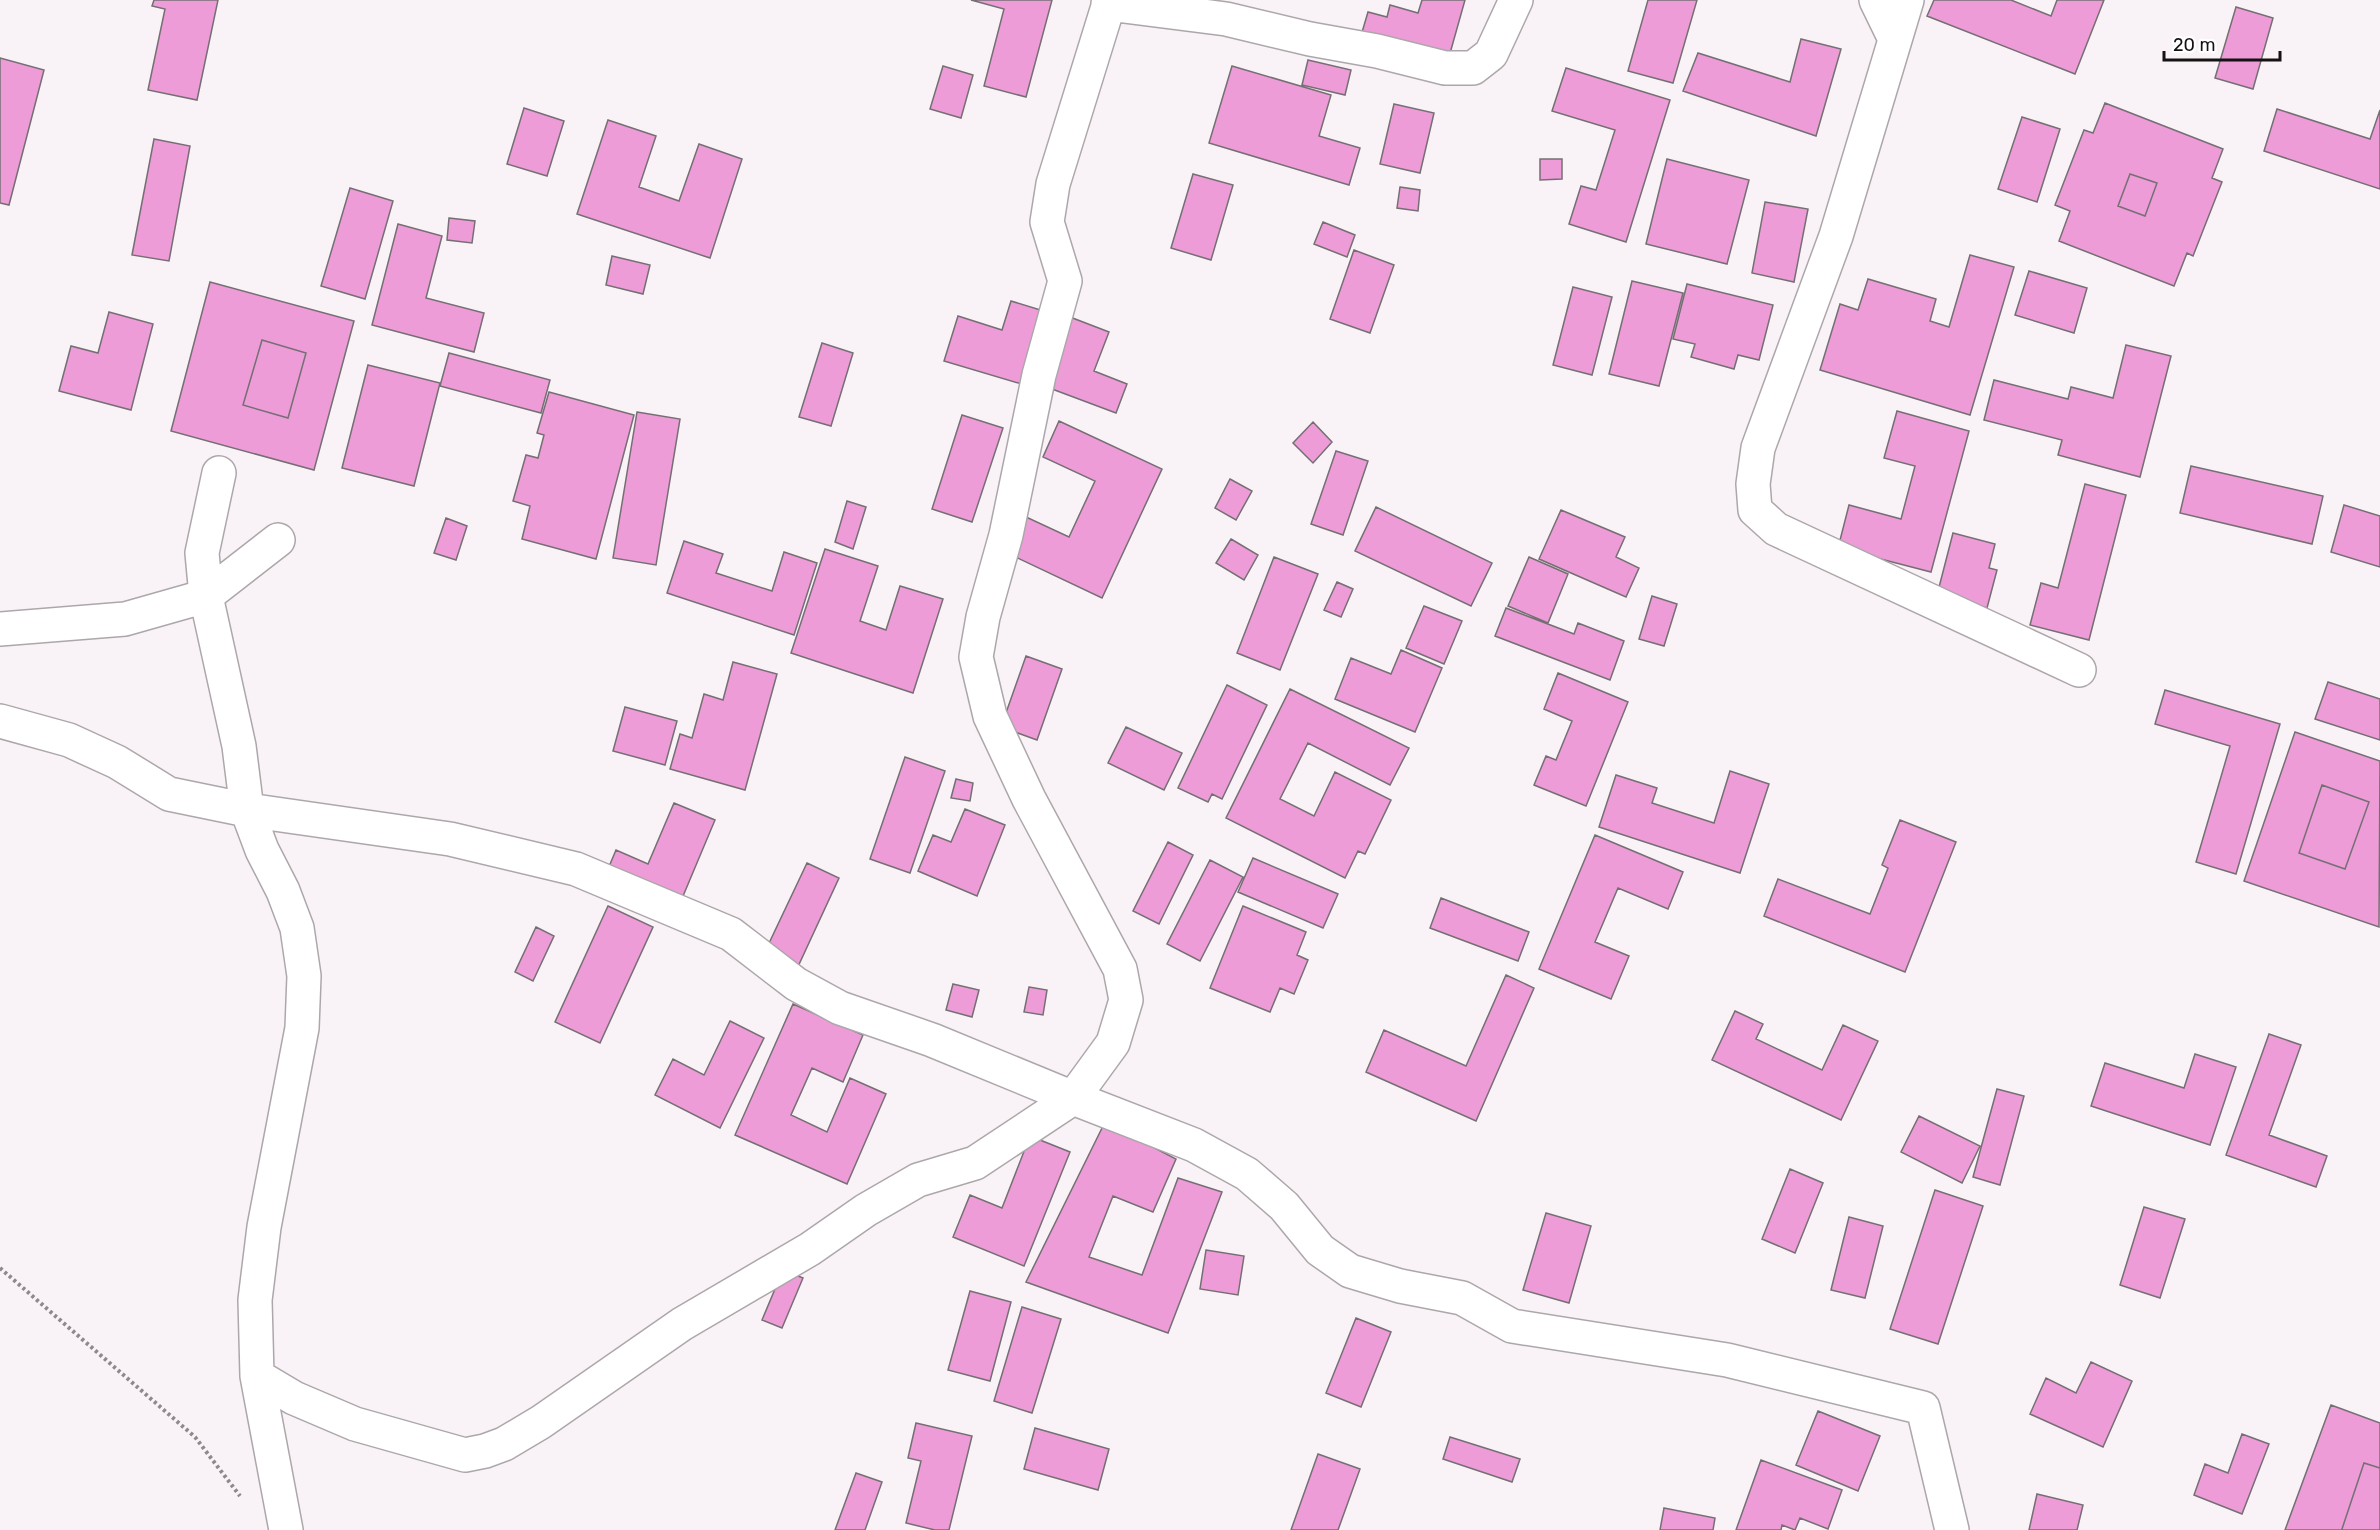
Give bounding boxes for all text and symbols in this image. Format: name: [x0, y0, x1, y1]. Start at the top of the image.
scale bar: [2164, 24, 2280, 62]
text: 20 m: [2173, 34, 2215, 56]

